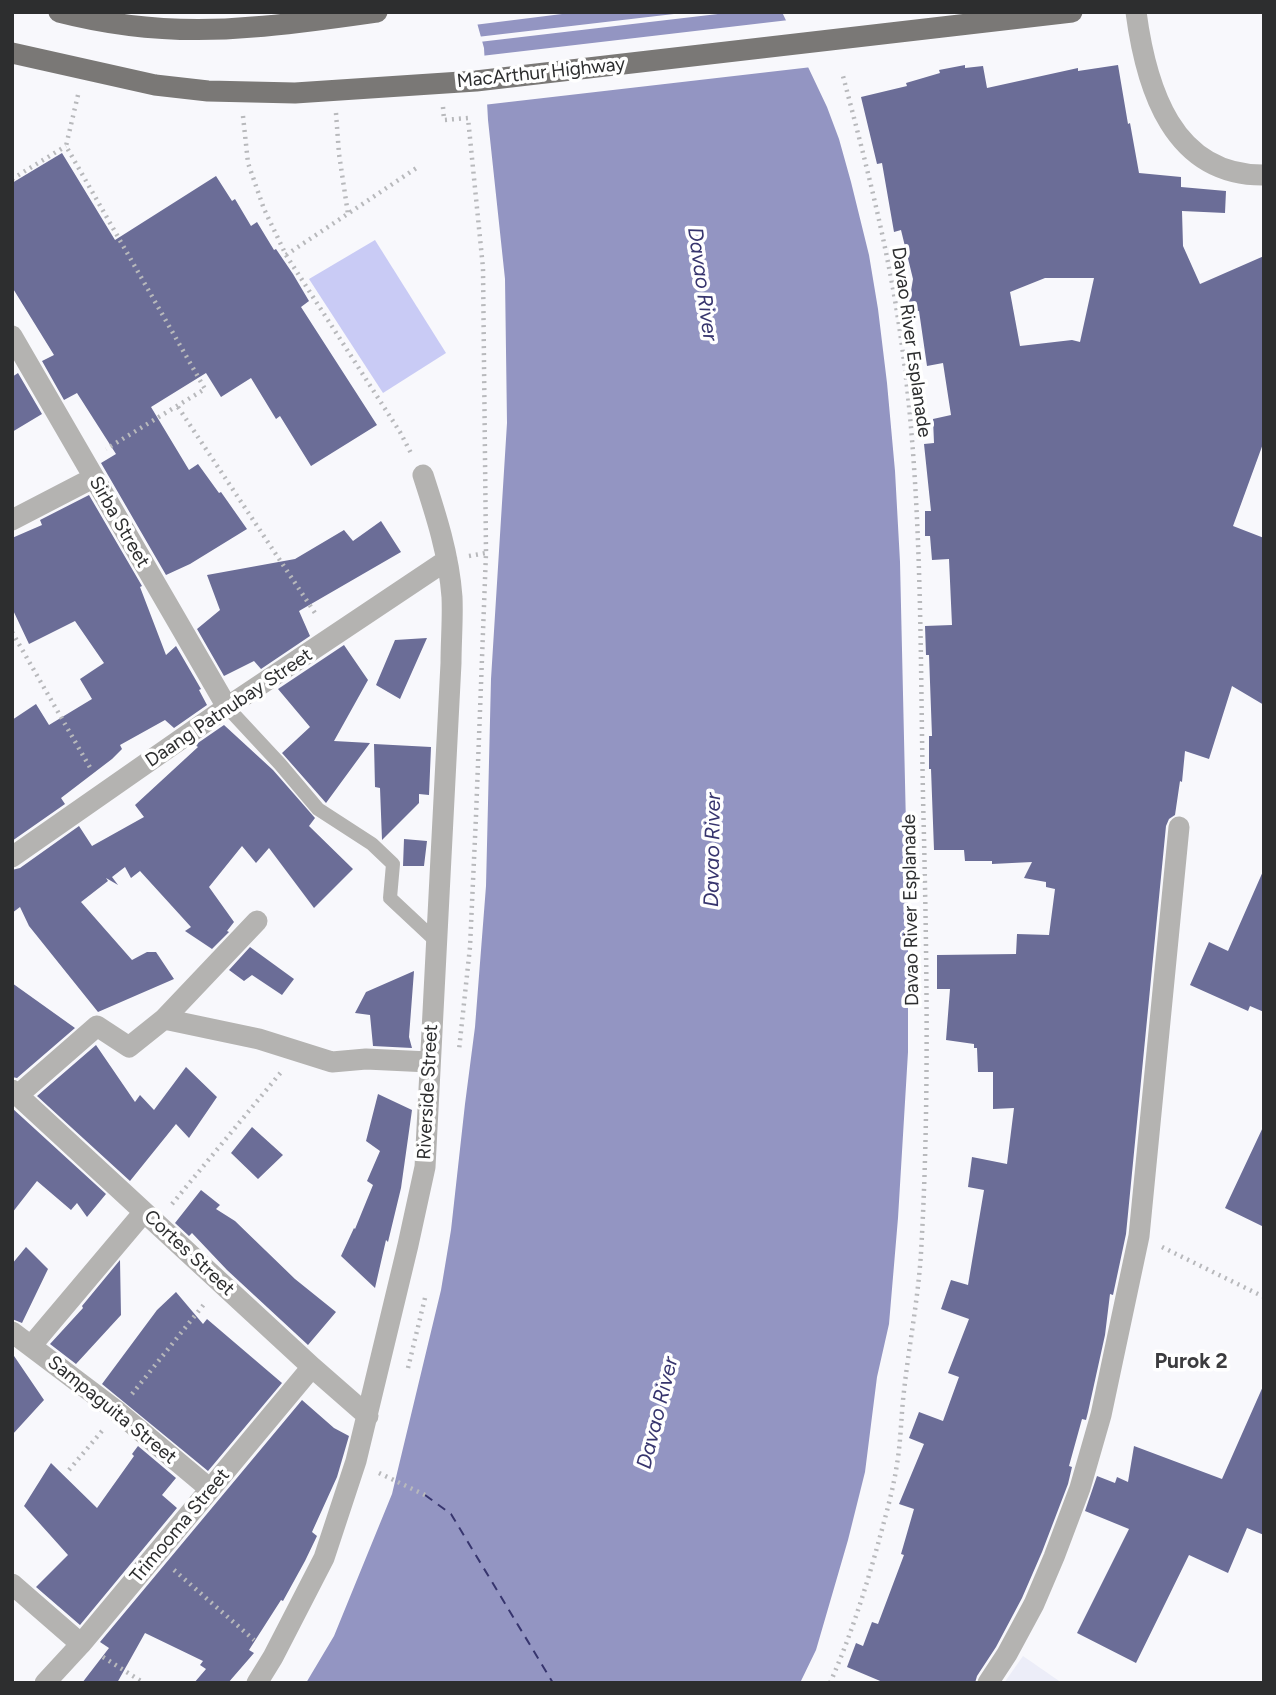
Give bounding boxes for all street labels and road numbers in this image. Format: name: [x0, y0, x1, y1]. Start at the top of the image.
street label: MacArthur Highway: [456, 53, 626, 93]
street label: Davao River Esplanade: [886, 245, 936, 439]
street label: Sirba Street: [84, 472, 154, 572]
street label: Daang Patnubay Street: [141, 644, 317, 772]
street label: Davao River Esplanade: [898, 814, 924, 1006]
street label: Riverside Street: [413, 1024, 443, 1160]
street label: Cortes Street: [139, 1205, 239, 1301]
street label: Sampaguita Street: [43, 1351, 181, 1469]
street label: Trimooma Street: [126, 1464, 234, 1588]

